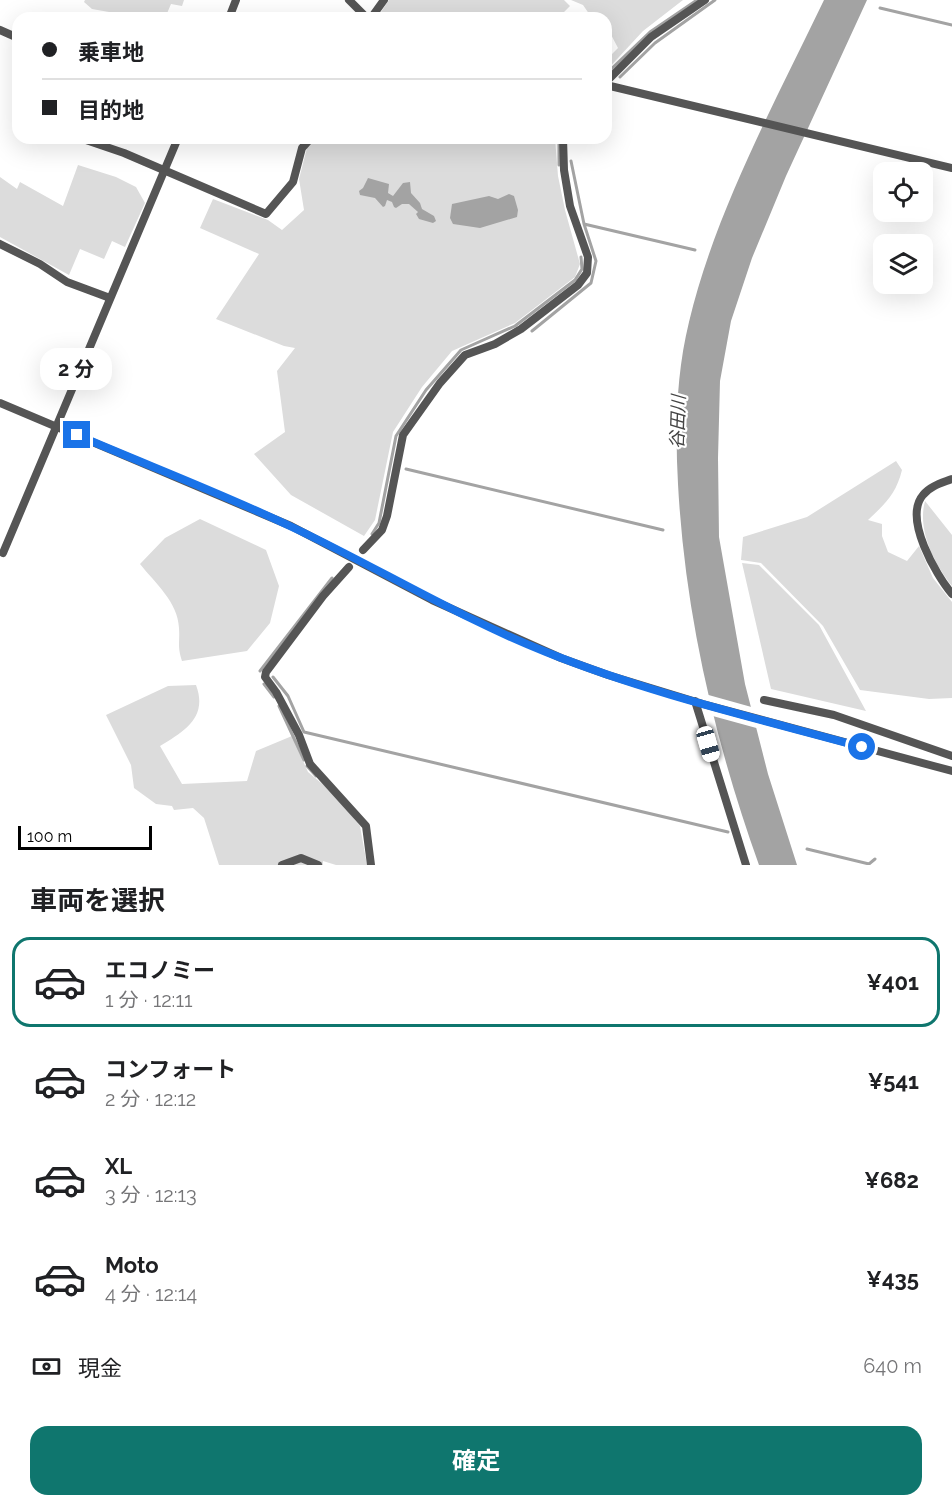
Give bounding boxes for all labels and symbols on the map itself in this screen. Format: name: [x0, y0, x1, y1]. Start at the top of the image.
callout: 2 分: [41, 348, 113, 390]
water label: 谷田川: [666, 393, 689, 449]
route end: [63, 421, 90, 448]
car: [694, 724, 722, 764]
route start: [848, 733, 875, 760]
scale bar: [18, 823, 152, 850]

